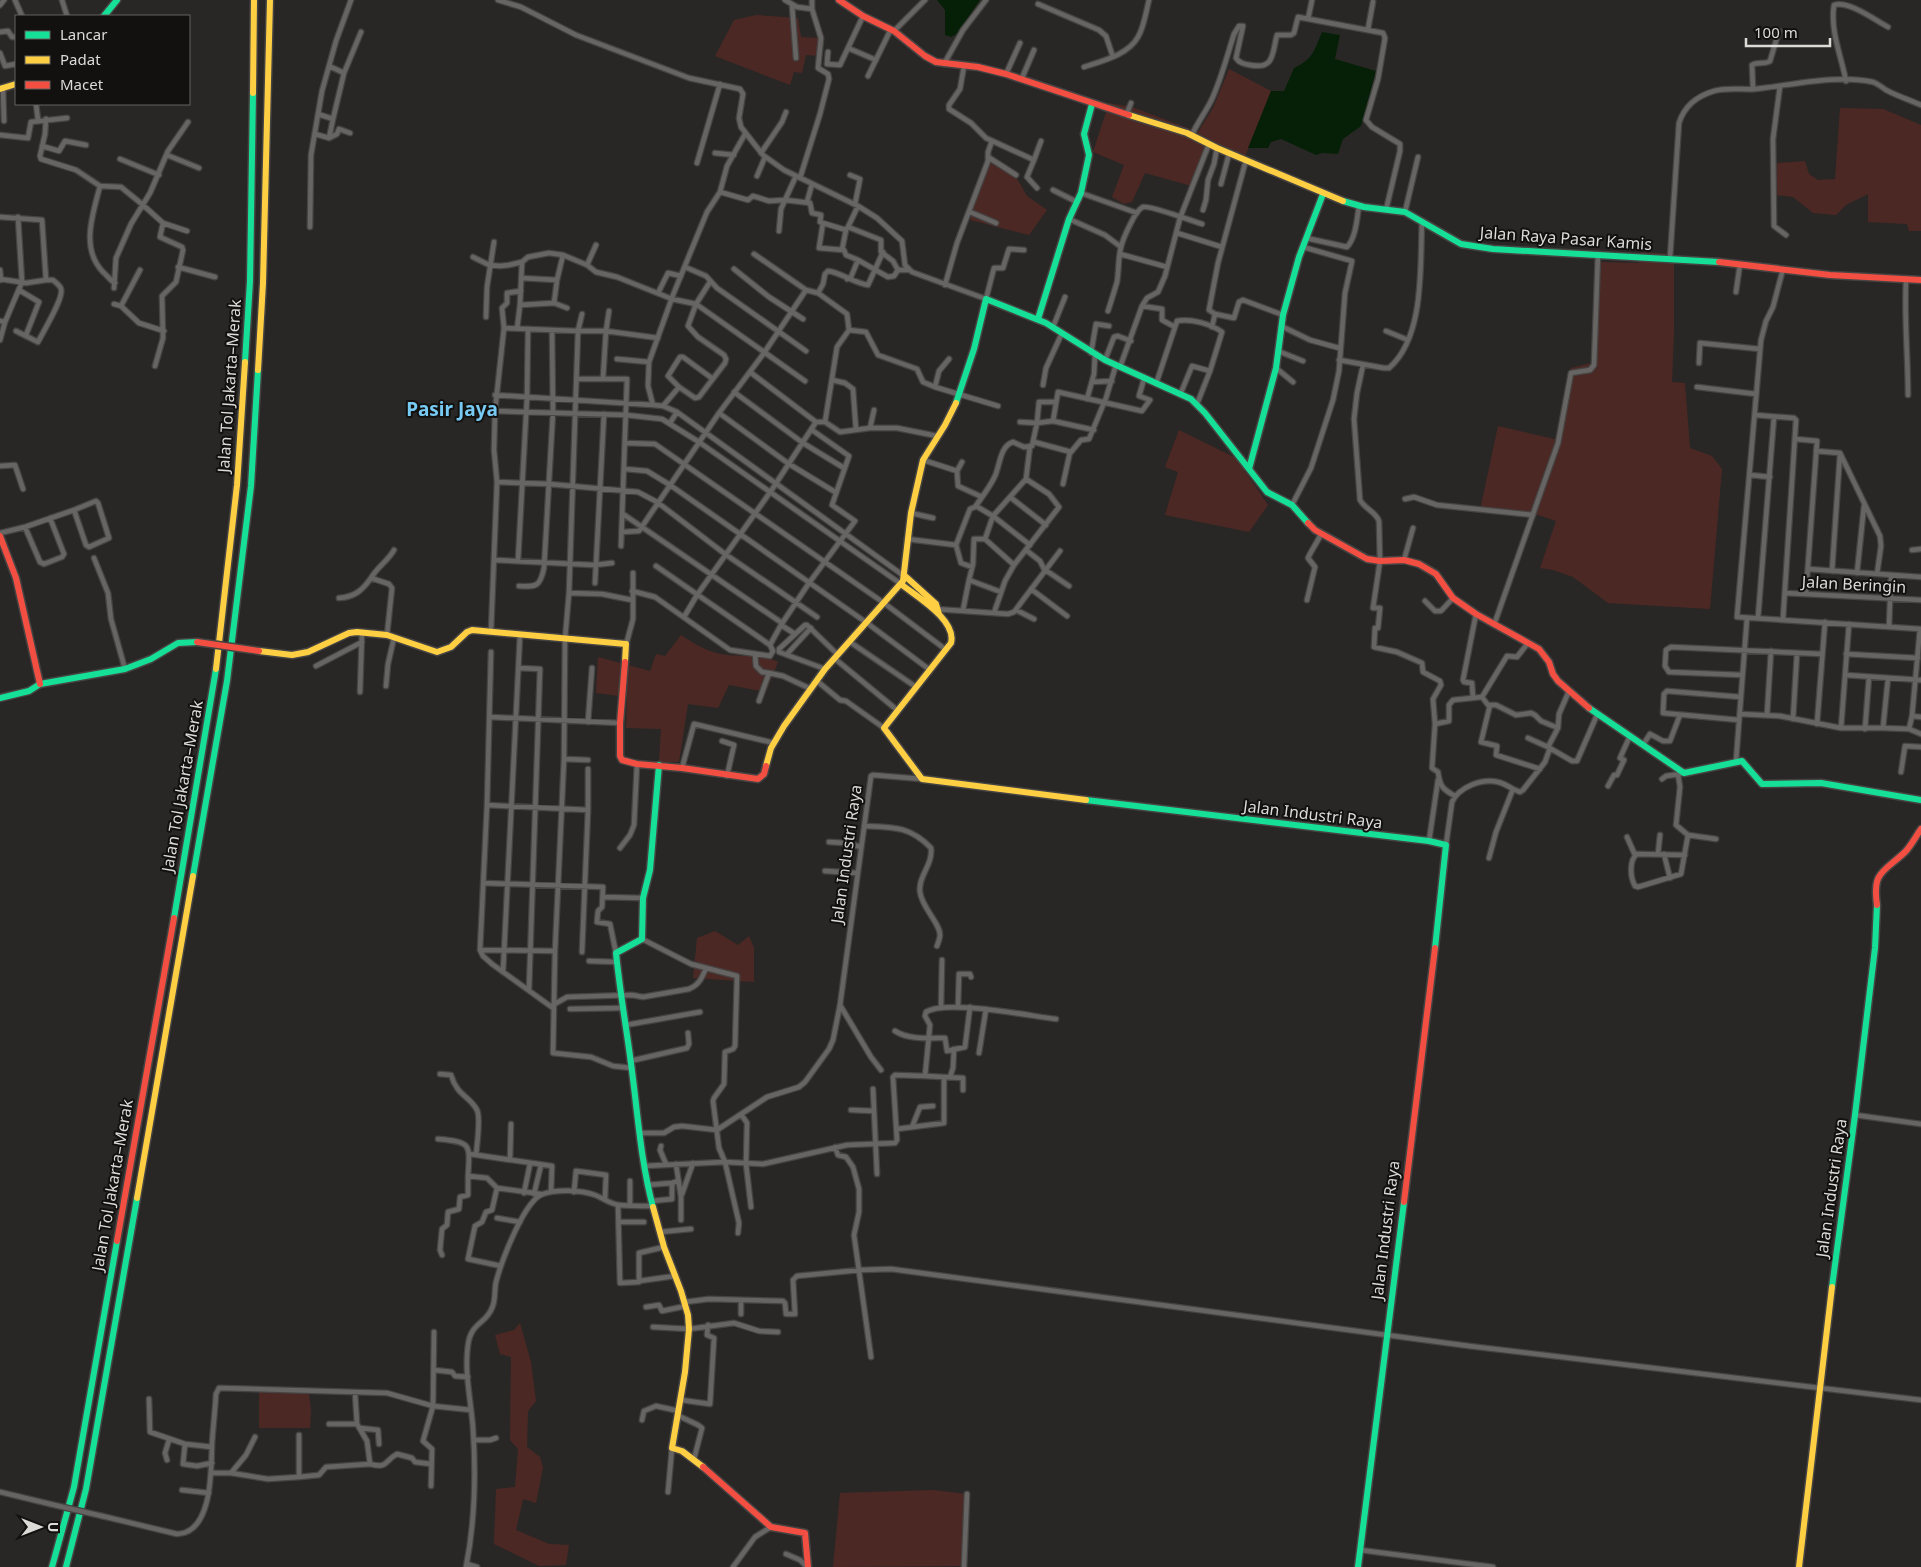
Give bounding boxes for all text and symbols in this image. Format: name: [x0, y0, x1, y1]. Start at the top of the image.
legend: [15, 15, 190, 105]
scale bar: [1746, 15, 1830, 47]
text: 100 m: [1754, 22, 1798, 42]
text: Lancar: [60, 24, 107, 44]
text: Padat: [60, 49, 101, 69]
text: Macet: [60, 74, 104, 94]
street label: Jalan Raya Pasar Kamis: [1477, 221, 1653, 255]
street label: Jalan Tol Jakarta–Merak: [212, 298, 246, 475]
district label: Pasir Jaya: [406, 396, 498, 422]
street label: Jalan Beringin: [1799, 570, 1907, 598]
street label: Jalan Tol Jakarta–Merak: [156, 698, 208, 875]
street label: Jalan Industri Raya: [825, 783, 867, 927]
street label: Jalan Industri Raya: [1240, 794, 1384, 833]
street label: Jalan Tol Jakarta–Merak: [86, 1097, 138, 1274]
street label: Jalan Industri Raya: [1810, 1117, 1852, 1261]
street label: Jalan Industri Raya: [1365, 1159, 1404, 1303]
north arrow: [15, 1502, 65, 1552]
text: U: [44, 1522, 63, 1532]

